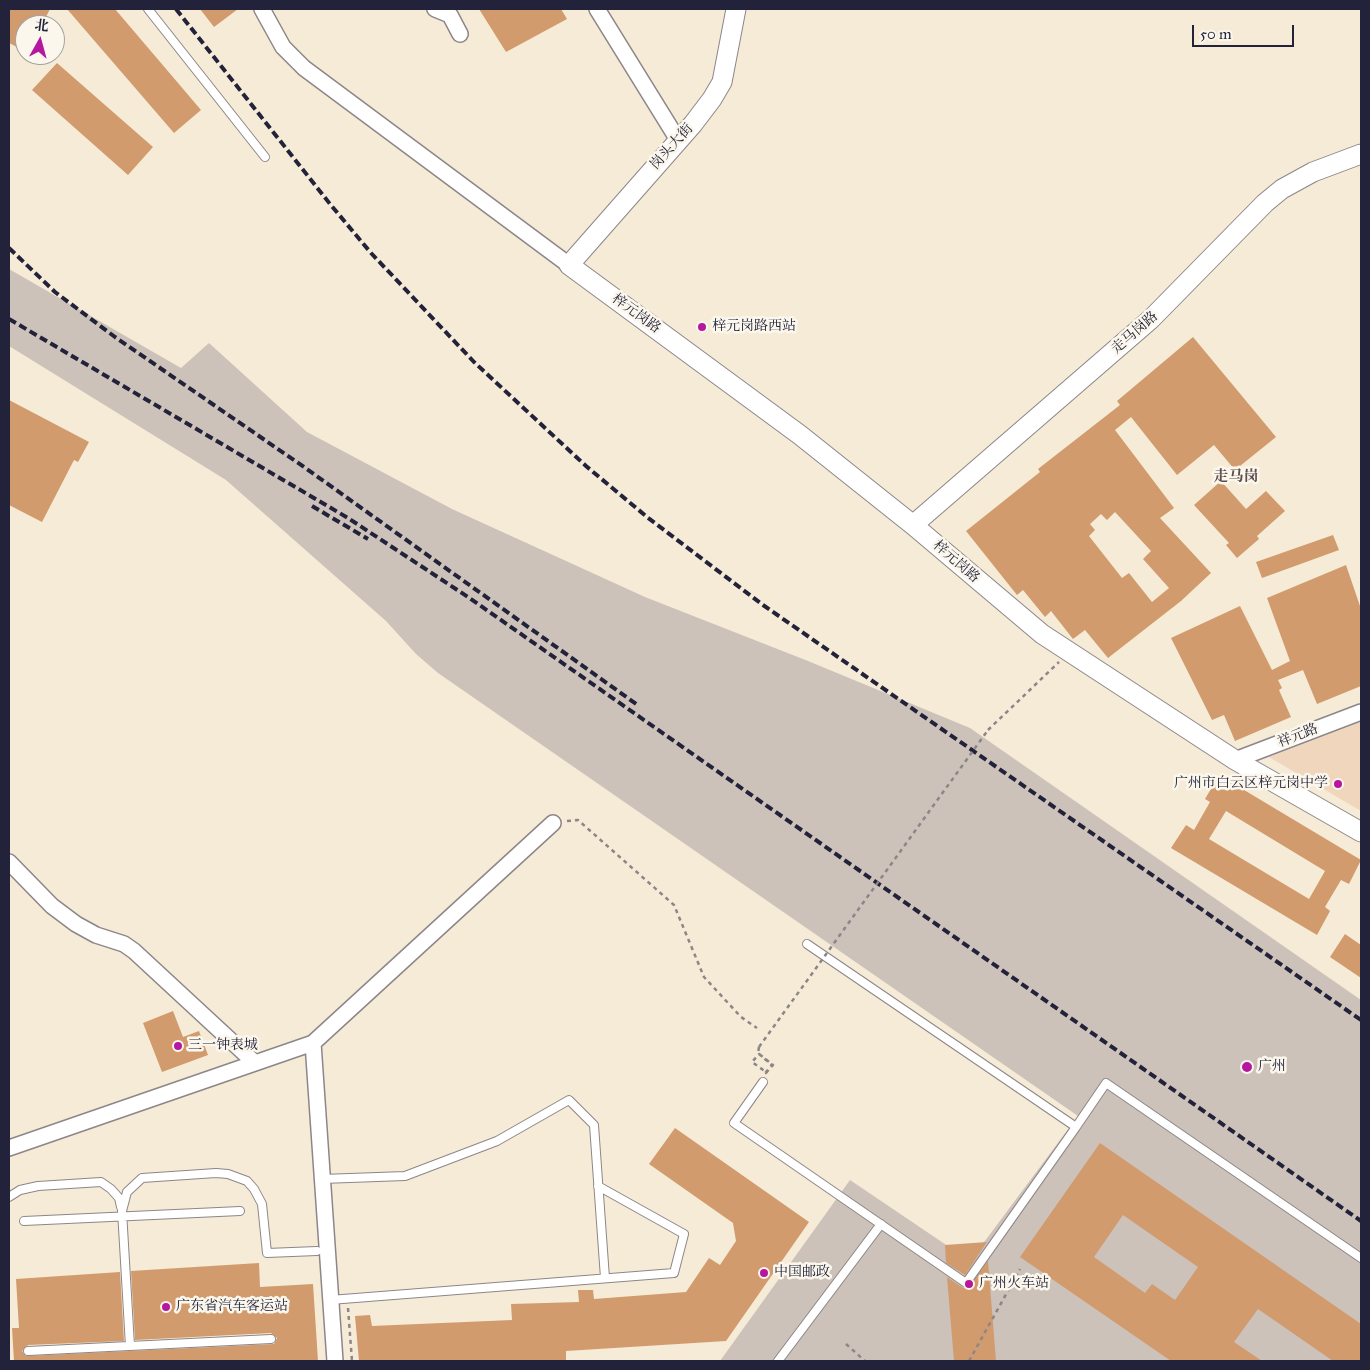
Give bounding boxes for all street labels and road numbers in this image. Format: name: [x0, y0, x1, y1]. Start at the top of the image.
street label: 岗头大街: [647, 121, 697, 173]
street label: 梓元岗路: [608, 291, 664, 337]
street label: 走马岗路: [1108, 308, 1162, 358]
street label: 梓元岗路: [929, 537, 983, 587]
street label: 祥元路: [1275, 721, 1321, 751]

